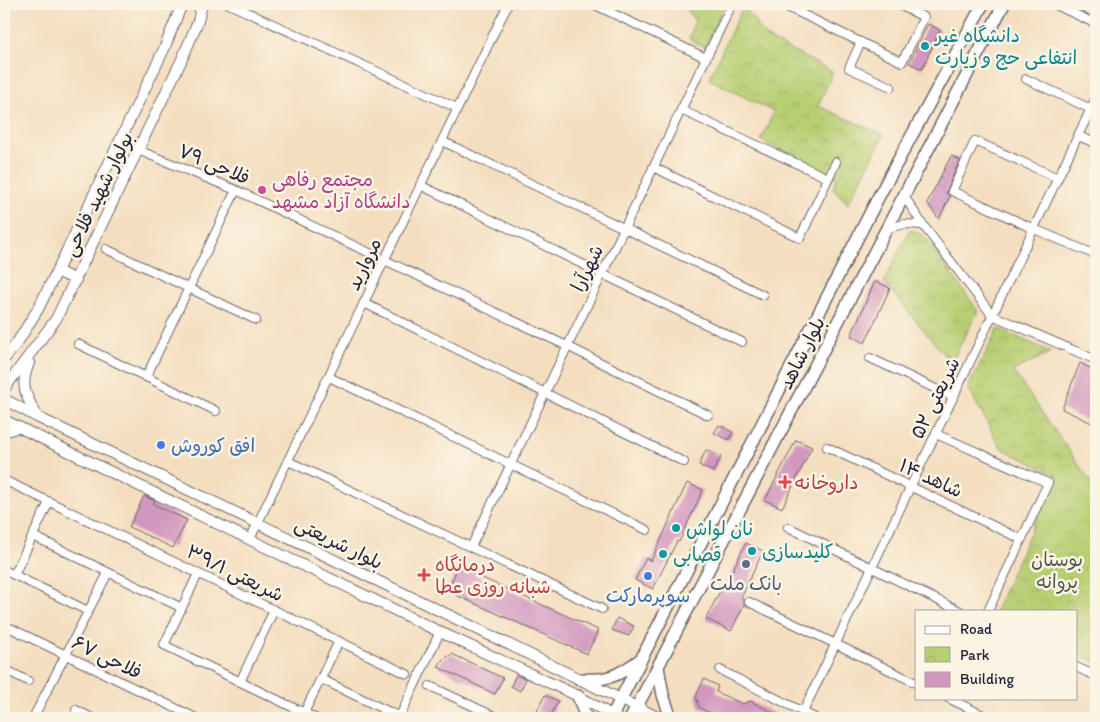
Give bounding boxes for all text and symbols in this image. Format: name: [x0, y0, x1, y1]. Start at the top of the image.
place label: دانشگاه غیر انتفاعی حج و زیارت: [933, 24, 1077, 70]
marker: دانشگاه غیر انتفاعی حج و زیارت: [919, 40, 931, 52]
street label: بولوار شهید فلاحی: [58, 128, 139, 260]
street label: فلاحی ۷۹: [174, 139, 253, 190]
place label: مجتمع رفاهی دانشگاه آزاد مشهد: [272, 168, 411, 213]
marker: مجتمع رفاهی دانشگاه آزاد مشهد: [256, 184, 268, 196]
street label: مروارید: [342, 234, 386, 294]
street label: شهرآرا: [566, 241, 608, 295]
street label: بلوار شاهد: [774, 313, 830, 393]
street label: شریعتی ۵۲: [905, 353, 966, 443]
place label: افق کوروش: [171, 434, 255, 457]
marker: افق کوروش: [155, 439, 167, 451]
street label: شاهد ۱۴: [896, 453, 966, 503]
place label: داروخانه: [795, 471, 858, 495]
marker: داروخانه: [779, 476, 791, 488]
street label: بلوار شریعتی: [291, 512, 387, 575]
place label: نان لواش: [686, 517, 753, 541]
marker: نان لواش: [670, 522, 682, 534]
street label: شریعتی ۳۹/۱: [182, 540, 287, 607]
place label: کلیدسازی: [762, 540, 833, 563]
place label: قصابی: [673, 543, 722, 567]
marker: کلیدسازی: [746, 545, 758, 557]
marker: قصابی: [657, 548, 669, 560]
park label: بوستان پروانه: [1031, 548, 1083, 594]
place label: درمانگاه شبانه روزی عطا: [435, 553, 551, 598]
marker: بانک ملت: [740, 558, 752, 570]
marker: درمانگاه شبانه روزی عطا: [417, 568, 431, 582]
marker: سوپرمارکت: [642, 570, 654, 582]
place label: بانک ملت: [710, 572, 782, 595]
place label: سوپرمارکت: [606, 584, 690, 608]
legend: [915, 610, 1078, 700]
text: Road: [960, 620, 993, 638]
street label: فلاحی ۶۷: [68, 630, 146, 685]
text: Park: [960, 646, 990, 664]
text: Building: [960, 670, 1014, 688]

